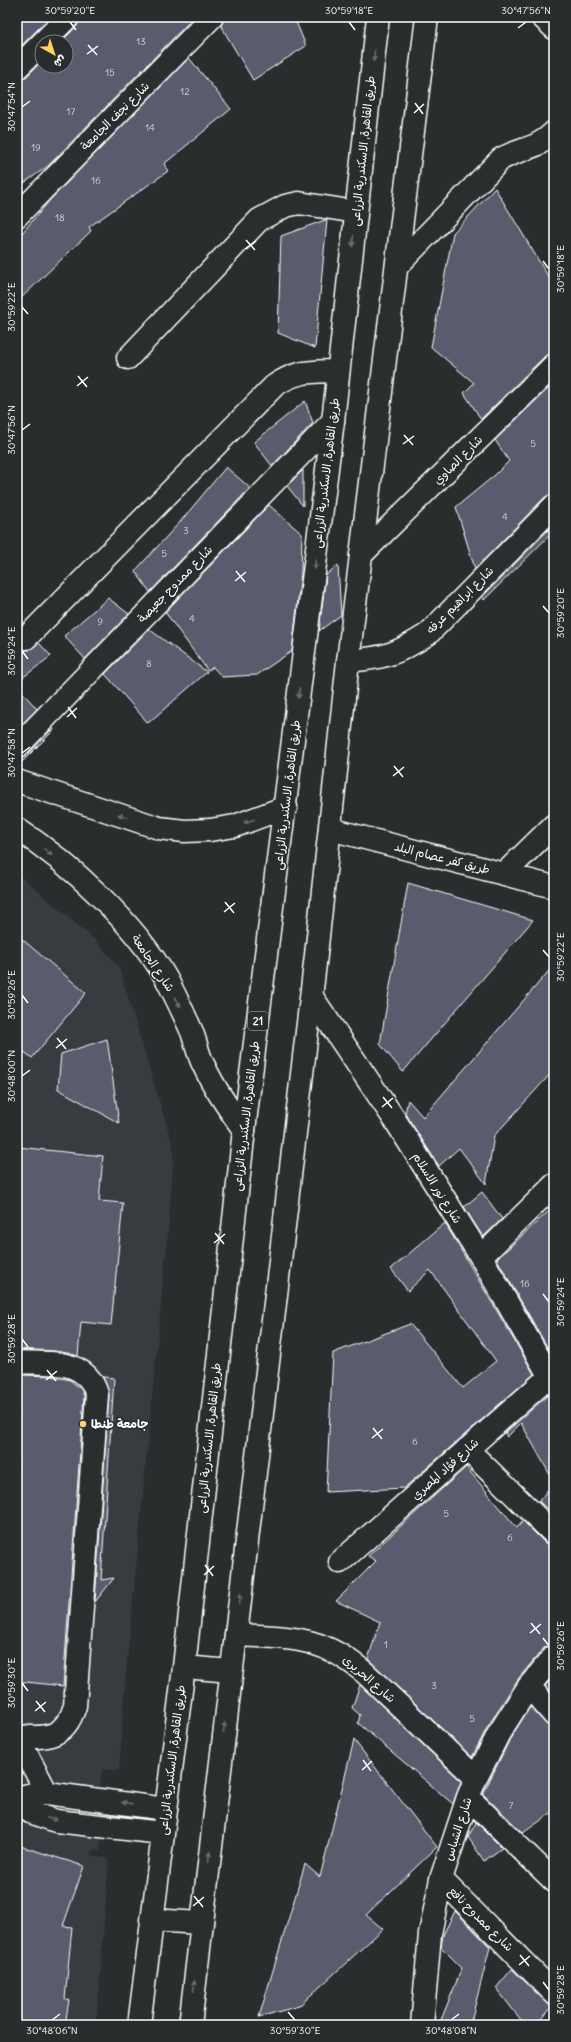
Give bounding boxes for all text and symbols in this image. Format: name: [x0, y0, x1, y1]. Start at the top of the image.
text: 30°59'20"E: [45, 4, 95, 17]
text: 30°59'18"E: [325, 4, 373, 17]
text: 30°47'56"N: [501, 4, 551, 17]
north arrow: [34, 34, 74, 74]
house number: 13: [136, 35, 146, 48]
one-way arrow: [371, 50, 377, 62]
text: ش: [51, 53, 69, 71]
house number: 15: [105, 66, 115, 79]
street label: طريق القاهرة, الاسكندرية الزراعى: [347, 75, 379, 227]
street label: شارع نجف الجامعة: [77, 78, 154, 155]
text: 30°47'54"N: [5, 82, 18, 132]
house number: 12: [180, 85, 190, 98]
house number: 17: [67, 105, 76, 118]
house number: 14: [145, 121, 155, 134]
house number: 19: [31, 141, 41, 154]
house number: 16: [91, 174, 101, 187]
house number: 18: [55, 211, 65, 224]
one-way arrow: [350, 235, 356, 247]
text: 30°59'18"E: [554, 245, 567, 293]
text: 30°59'22"E: [5, 282, 18, 332]
street label: طريق القاهرة, الاسكندرية الزراعى: [309, 397, 343, 549]
text: 30°47'56"N: [5, 405, 18, 455]
street label: شارع الصاوي: [430, 432, 487, 489]
house number: 5: [530, 437, 536, 450]
house number: 4: [502, 510, 508, 523]
house number: 3: [183, 524, 189, 537]
street label: شارع ممدوح جعيصة: [134, 542, 217, 627]
house number: 5: [161, 547, 167, 560]
one-way arrow: [312, 558, 318, 570]
street label: شارع ابراهيم عرفه: [423, 563, 498, 638]
text: 30°59'20"E: [554, 588, 567, 638]
house number: 4: [189, 612, 195, 625]
house number: 9: [97, 615, 103, 628]
text: 30°59'24"E: [5, 626, 18, 676]
house number: 8: [146, 657, 152, 670]
one-way arrow: [296, 687, 303, 699]
street label: طريق القاهرة, الاسكندرية الزراعى: [270, 719, 304, 871]
text: 30°47'58"N: [5, 728, 18, 778]
one-way arrow: [116, 812, 128, 818]
one-way arrow: [243, 818, 255, 824]
street label: طريق كفر عصام البلد: [392, 838, 492, 879]
one-way arrow: [43, 847, 54, 856]
street label: شارع الجامعة: [127, 931, 178, 995]
text: 30°59'22"E: [554, 932, 567, 982]
text: 30°59'26"E: [5, 970, 18, 1020]
one-way arrow: [175, 996, 181, 1008]
road number: 21: [248, 1012, 268, 1030]
street label: طريق القاهرة, الاسكندرية الزراعى: [229, 1040, 263, 1192]
text: 30°48'00"N: [5, 1050, 18, 1102]
street label: شارع نور الاسلام: [408, 1149, 465, 1227]
house number: 16: [520, 1277, 530, 1290]
text: 30°59'24"E: [554, 1277, 567, 1327]
text: 30°59'28"E: [5, 1314, 18, 1364]
street label: طريق القاهرة, الاسكندرية الزراعى: [193, 1362, 225, 1514]
place label: جامعة طنطا: [91, 1416, 148, 1431]
marker: جامعة طنطا: [78, 1419, 88, 1429]
street label: شارع فؤاد المصري: [408, 1435, 483, 1504]
house number: 6: [412, 1435, 418, 1448]
house number: 5: [443, 1507, 449, 1520]
house number: 6: [507, 1531, 513, 1544]
one-way arrow: [237, 1593, 243, 1605]
text: 30°59'26"E: [554, 1621, 567, 1671]
house number: 1: [384, 1638, 388, 1651]
street label: شارع الحريرى: [338, 1652, 399, 1707]
text: 30°59'30"E: [5, 1658, 18, 1708]
house number: 3: [431, 1679, 437, 1692]
street label: طريق القاهرة, الاسكندرية الزراعى: [155, 1684, 189, 1836]
house number: 5: [469, 1712, 475, 1725]
one-way arrow: [221, 1722, 228, 1734]
street label: شارع الشباس: [440, 1795, 477, 1863]
house number: 7: [509, 1799, 514, 1812]
one-way arrow: [121, 1800, 133, 1806]
one-way arrow: [46, 1817, 58, 1823]
one-way arrow: [206, 1851, 212, 1863]
street label: شارع ممدوح نافع: [444, 1883, 517, 1956]
text: 30°59'28"E: [554, 1965, 567, 2015]
one-way arrow: [191, 1980, 198, 1992]
text: 30°48'06"N: [26, 2024, 78, 2037]
text: 30°59'30"E: [270, 2024, 320, 2037]
text: 30°48'08"N: [425, 2024, 477, 2037]

